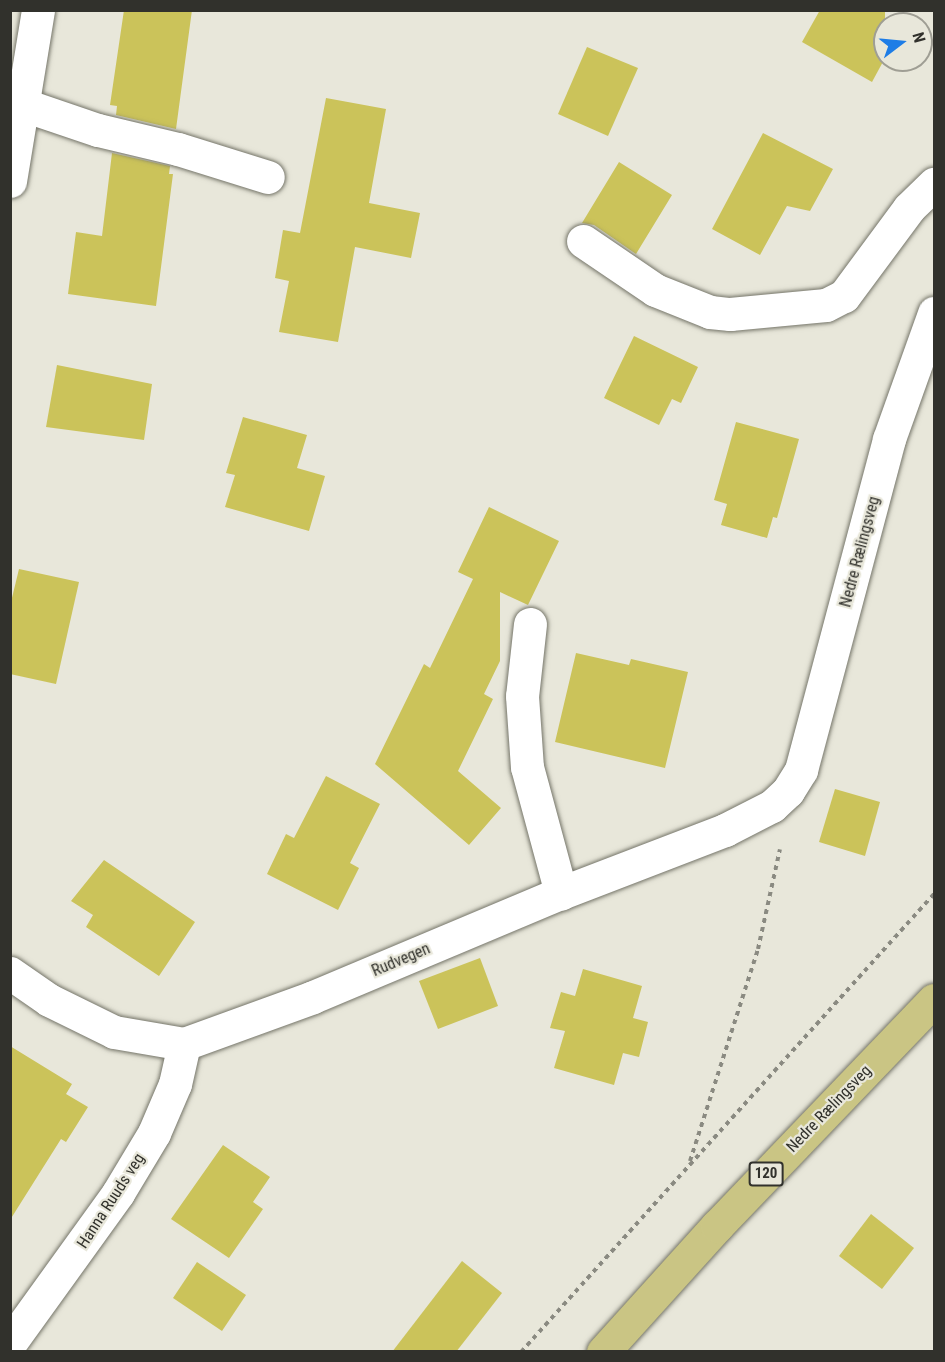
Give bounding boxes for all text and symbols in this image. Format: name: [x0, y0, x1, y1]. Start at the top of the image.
north arrow: [873, 12, 933, 72]
text: N: [908, 30, 929, 45]
street label: Nedre Rælingsveg: [836, 495, 884, 609]
street label: Rudvegen: [369, 939, 433, 981]
street label: Nedre Rælingsveg: [783, 1061, 875, 1157]
street label: Hanna Ruuds veg: [73, 1150, 149, 1252]
road number: 120: [748, 1162, 784, 1186]

